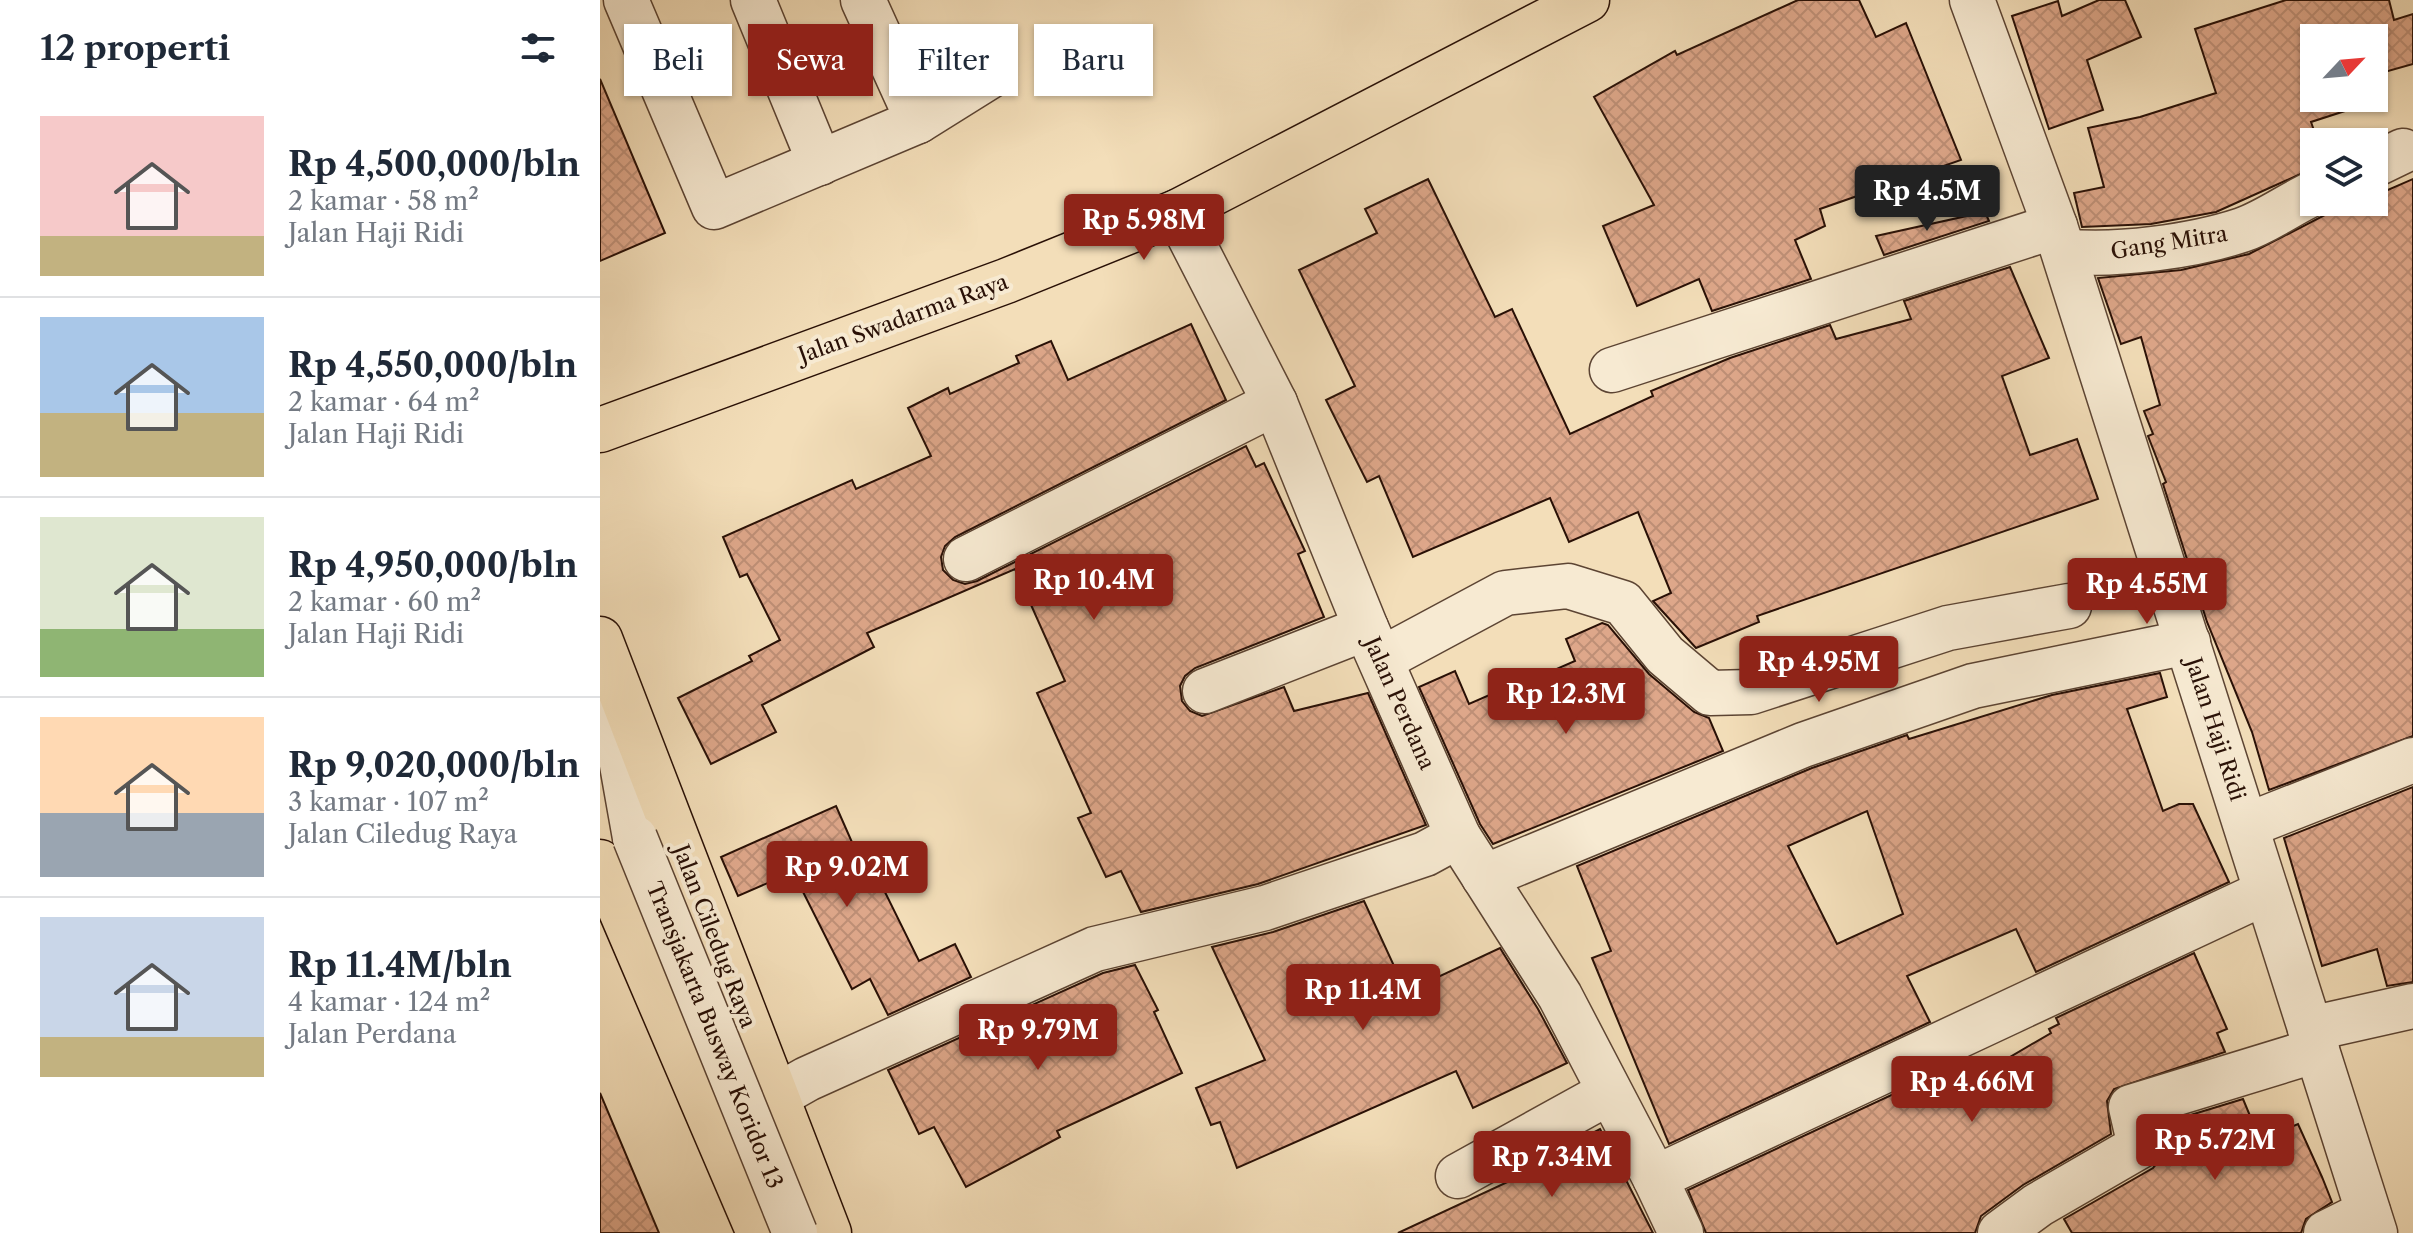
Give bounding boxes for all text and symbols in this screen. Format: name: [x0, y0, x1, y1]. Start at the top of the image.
chip: Beli: [624, 24, 732, 96]
chip: Sewa: [748, 24, 873, 96]
chip: Filter: [889, 24, 1018, 96]
chip: Baru: [1034, 24, 1153, 96]
north arrow: [2300, 24, 2388, 112]
map controls: [2300, 24, 2388, 216]
icon: filters: [516, 26, 560, 70]
text: 12 properti: [40, 27, 230, 69]
button: layers: [2300, 128, 2388, 216]
text: Rp 4,500,000/bln: [288, 143, 580, 185]
icon: home: [104, 148, 200, 244]
pin: Rp 4.5M: [1853, 165, 2001, 233]
text: Rp 4.5M: [1873, 175, 1981, 207]
text: 2 kamar · 58 m²: [288, 185, 479, 217]
pin: Rp 5.98M: [1061, 194, 1227, 262]
text: Rp 5.98M: [1082, 204, 1206, 236]
text: Jalan Haji Ridi: [288, 217, 464, 249]
street label: Gang Mitra: [2109, 220, 2230, 265]
street label: Jalan Swadarma Raya: [792, 268, 1012, 370]
text: Rp 4,550,000/bln: [288, 344, 577, 386]
icon: home: [104, 349, 200, 445]
text: 2 kamar · 64 m²: [288, 386, 480, 418]
text: Jalan Haji Ridi: [288, 418, 464, 450]
text: Rp 4,950,000/bln: [288, 544, 578, 586]
icon: home: [104, 549, 200, 645]
pin: Rp 10.4M: [1011, 554, 1177, 622]
pin: Rp 4.55M: [2064, 558, 2230, 626]
text: Rp 10.4M: [1033, 564, 1155, 596]
text: Rp 4.55M: [2086, 568, 2208, 600]
text: 2 kamar · 60 m²: [288, 586, 481, 618]
text: Jalan Haji Ridi: [288, 618, 464, 650]
street label: Jalan Perdana: [1357, 630, 1441, 774]
pin: Rp 4.95M: [1736, 636, 1902, 704]
text: Rp 4.95M: [1757, 646, 1881, 678]
street label: Jalan Haji Ridi: [2179, 651, 2251, 804]
pin: Rp 12.3M: [1483, 668, 1649, 736]
text: Rp 12.3M: [1506, 678, 1626, 710]
text: Rp 9,020,000/bln: [288, 744, 580, 786]
icon: home: [104, 749, 200, 845]
text: 3 kamar · 107 m²: [288, 786, 489, 818]
text: Jalan Ciledug Raya: [288, 818, 518, 850]
street label: Jalan Ciledug Raya: [666, 838, 762, 1032]
pin: Rp 9.02M: [764, 841, 930, 909]
text: Rp 9.02M: [785, 851, 909, 883]
street label: Transjakarta Busway Koridor 13: [641, 878, 789, 1192]
text: Rp 11.4M/bln: [288, 944, 512, 986]
icon: home: [104, 949, 200, 1045]
pin: Rp 11.4M: [1280, 964, 1446, 1032]
text: Rp 11.4M: [1304, 974, 1422, 1006]
text: 4 kamar · 124 m²: [288, 986, 490, 1018]
pin: Rp 9.79M: [955, 1004, 1121, 1072]
text: Rp 9.79M: [977, 1014, 1099, 1046]
text: Jalan Perdana: [288, 1018, 456, 1050]
pin: Rp 4.66M: [1889, 1056, 2055, 1124]
text: Rp 4.66M: [1909, 1066, 2035, 1098]
pin: Rp 5.72M: [2132, 1114, 2298, 1182]
text: Rp 5.72M: [2154, 1124, 2276, 1156]
pin: Rp 7.34M: [1469, 1131, 1635, 1199]
text: Rp 7.34M: [1492, 1141, 1613, 1173]

